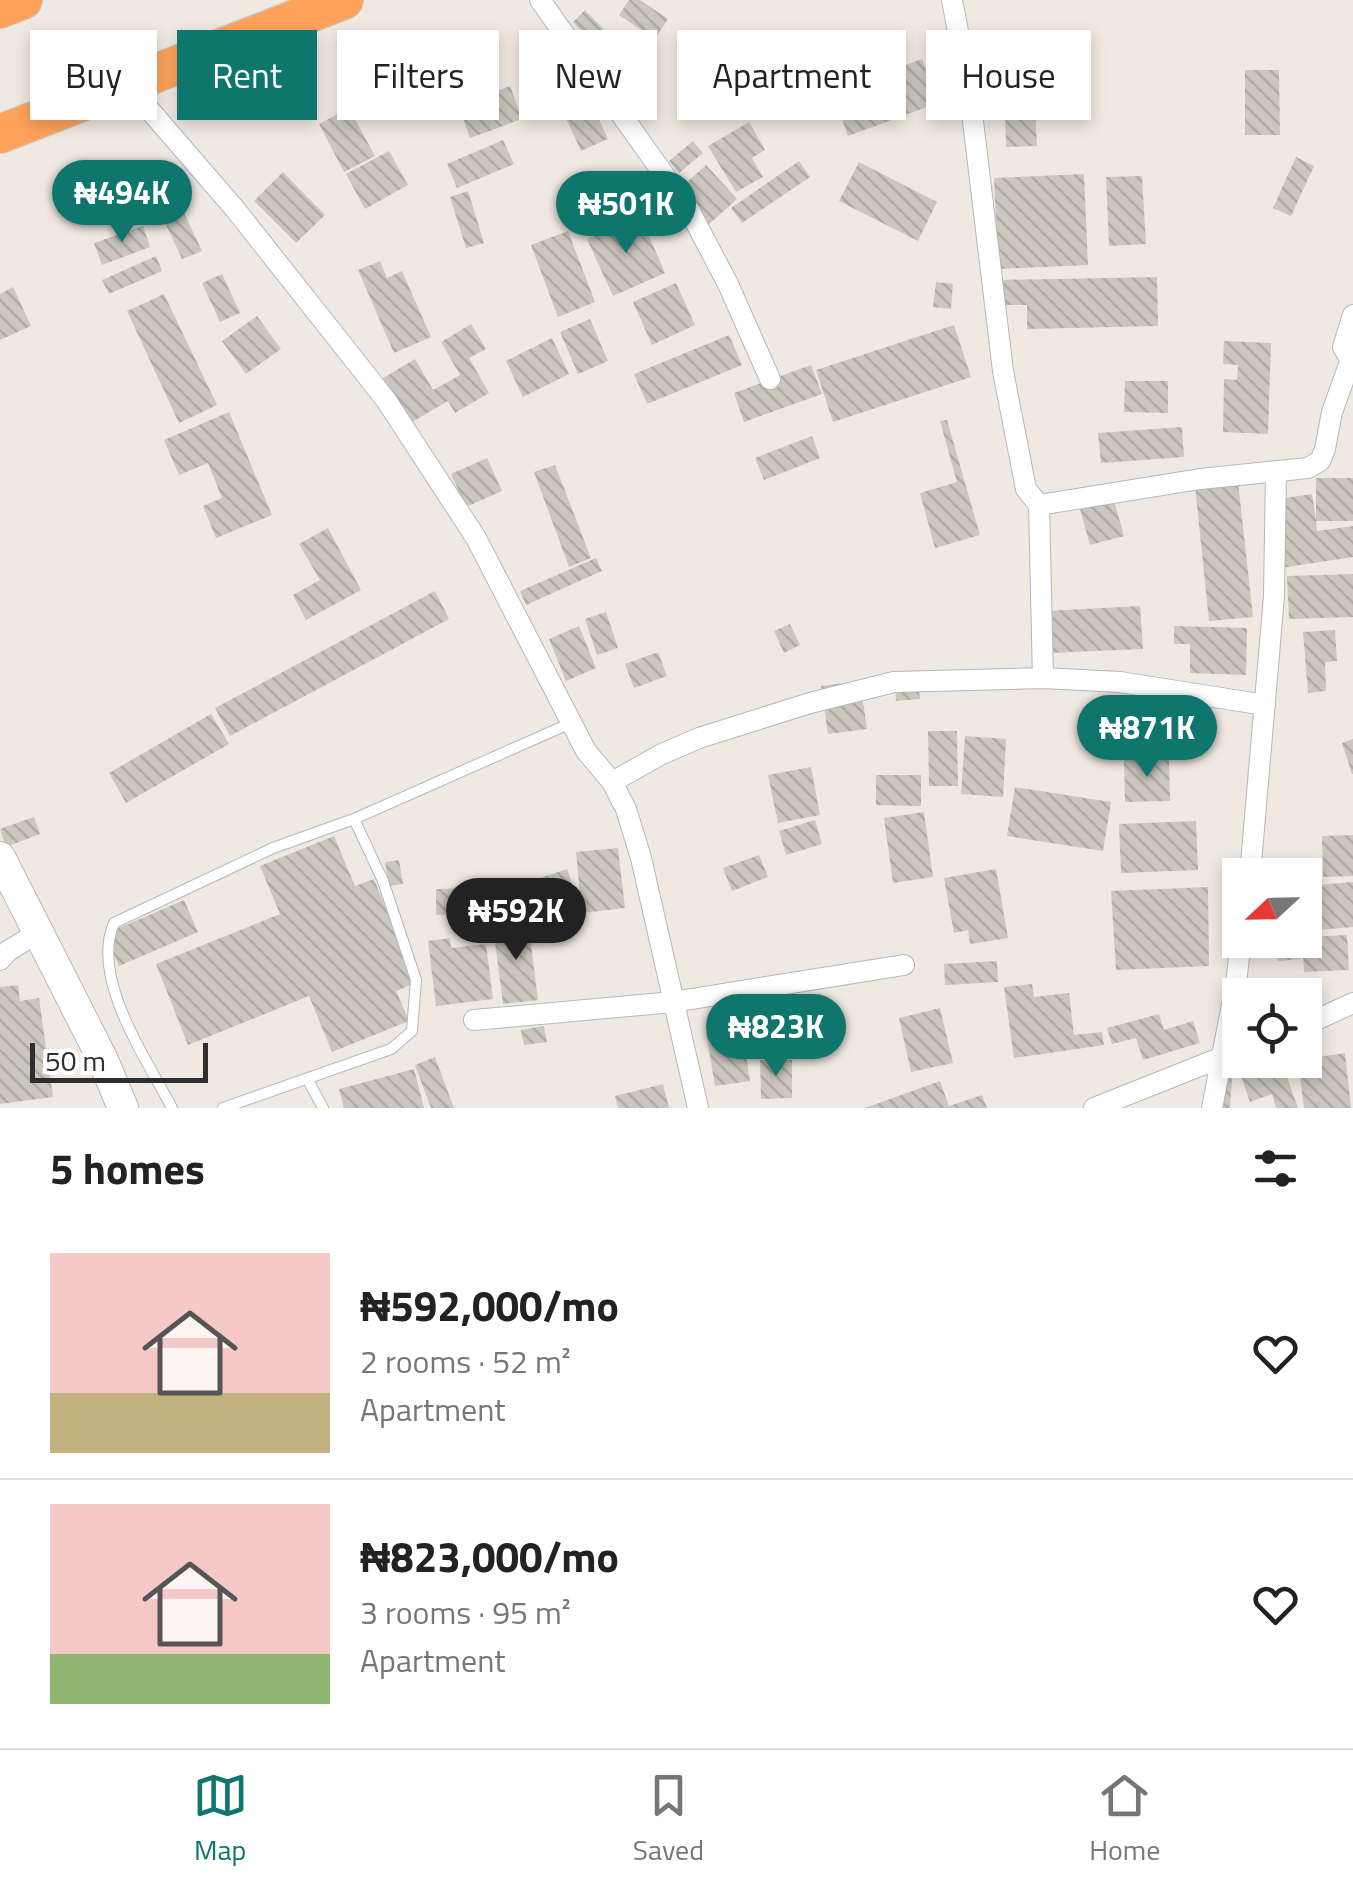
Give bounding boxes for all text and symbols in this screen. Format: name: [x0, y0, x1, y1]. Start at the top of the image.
chip: Buy: [30, 30, 157, 120]
chip: Rent: [177, 30, 317, 120]
chip: Filters: [337, 30, 499, 120]
chip: New: [519, 30, 657, 120]
chip: Apartment: [677, 30, 906, 120]
chip: House: [926, 30, 1091, 120]
pin: ₦494K: [52, 160, 192, 245]
text: ₦494K: [74, 168, 170, 216]
pin: ₦501K: [556, 171, 696, 256]
text: ₦501K: [578, 179, 674, 227]
pin: ₦871K: [1077, 695, 1217, 780]
text: ₦871K: [1099, 703, 1195, 751]
north arrow: [1222, 858, 1322, 958]
map controls: [1222, 858, 1322, 1078]
pin: ₦592K: [446, 878, 586, 963]
text: ₦592K: [468, 886, 564, 934]
button: locate: [1222, 978, 1322, 1078]
pin: ₦823K: [706, 994, 846, 1079]
text: ₦823K: [728, 1002, 824, 1050]
scale bar: [30, 1038, 208, 1082]
text: 50 m: [45, 1039, 106, 1082]
text: 5 homes: [50, 1136, 205, 1200]
icon: filters: [1248, 1141, 1303, 1196]
text: ₦592,000/mo: [360, 1273, 619, 1337]
icon: home: [130, 1293, 250, 1413]
icon: heart: [1248, 1326, 1303, 1381]
text: 2 rooms · 52 m²: [360, 1337, 571, 1385]
text: Apartment: [360, 1385, 506, 1433]
text: ₦823,000/mo: [360, 1524, 619, 1588]
icon: home: [130, 1544, 250, 1664]
icon: heart: [1248, 1577, 1303, 1632]
text: 3 rooms · 95 m²: [360, 1588, 571, 1636]
text: Apartment: [360, 1636, 506, 1684]
tab: Map: [193, 1768, 248, 1871]
tab: Saved: [633, 1768, 704, 1871]
tab: Home: [1089, 1768, 1160, 1871]

